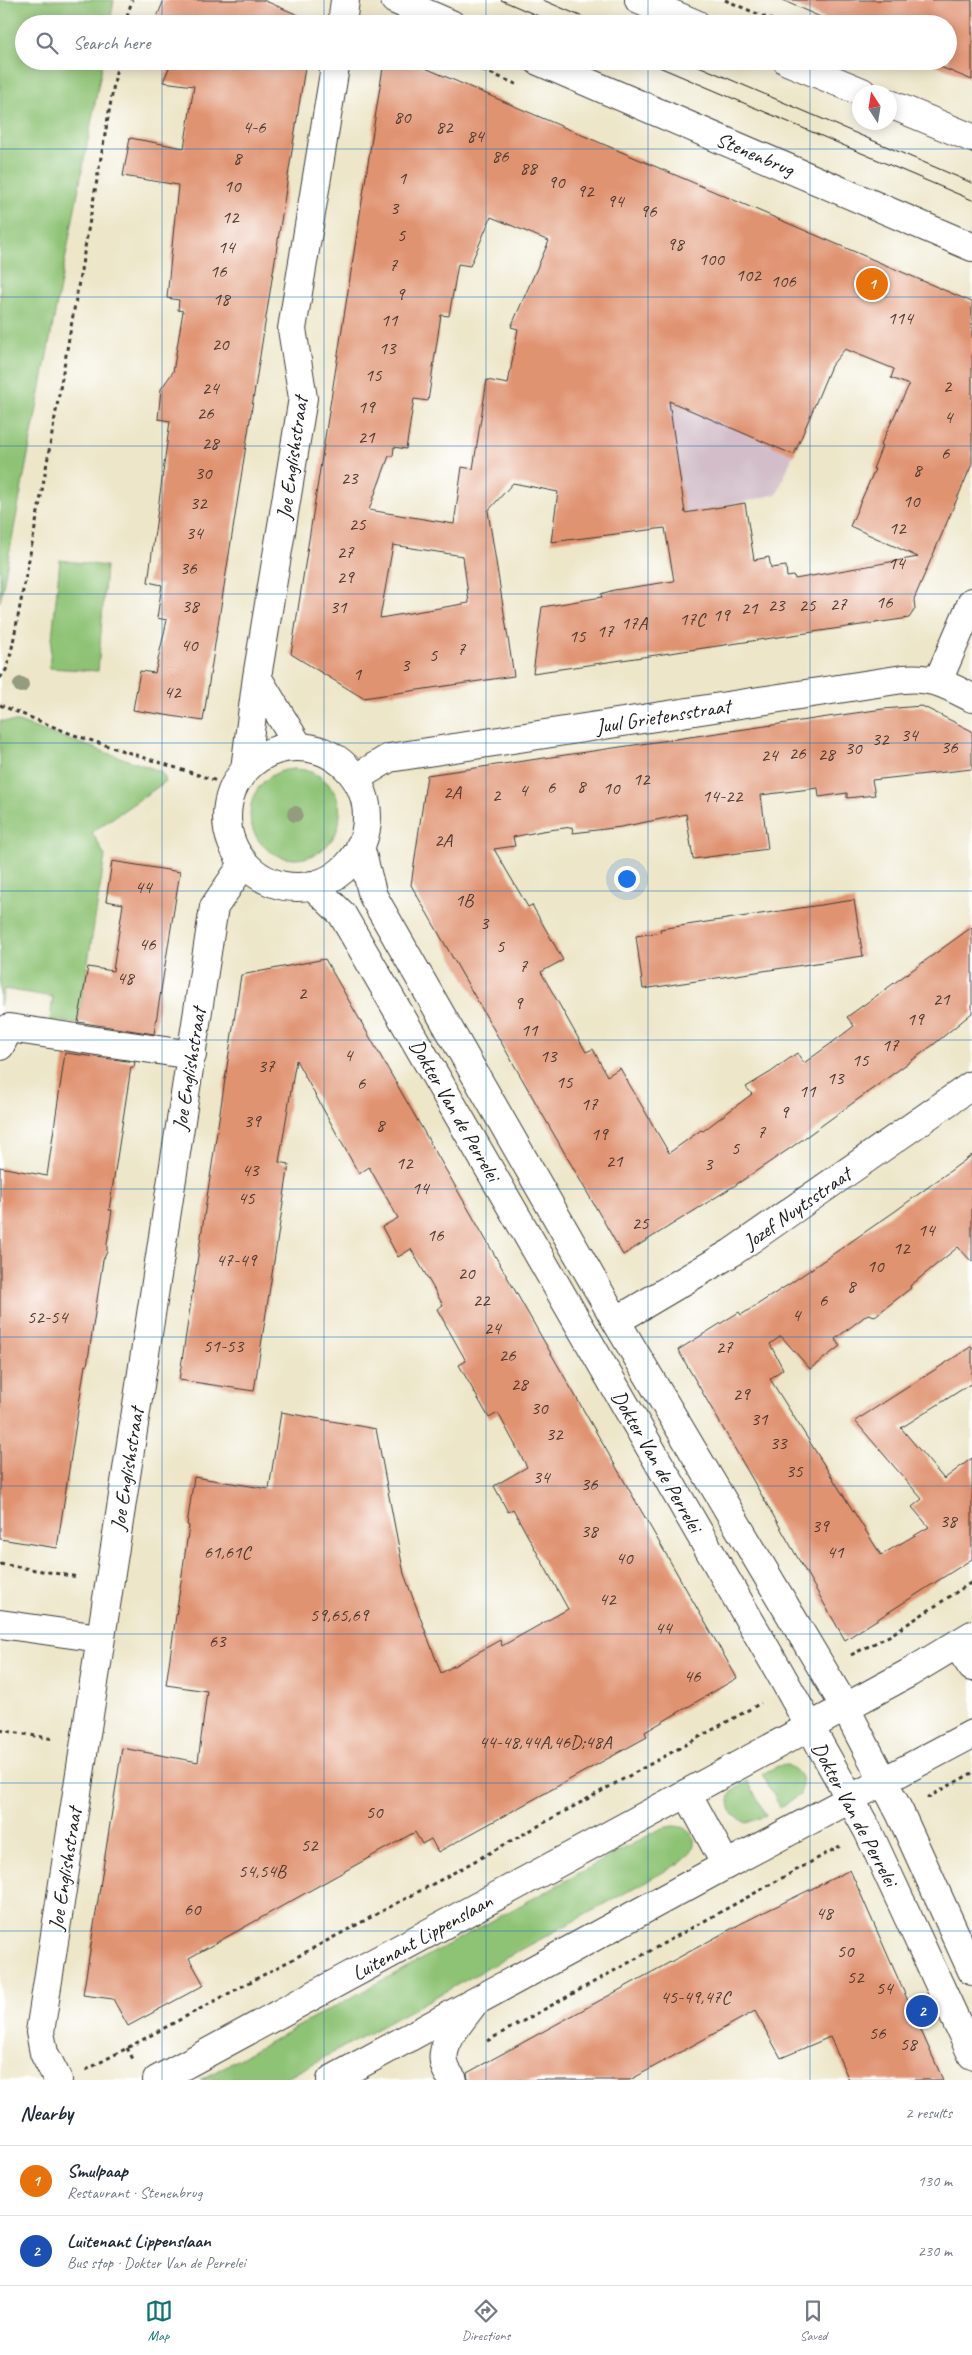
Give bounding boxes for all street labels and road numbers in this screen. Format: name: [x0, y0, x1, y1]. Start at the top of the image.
street label: Stenenbrug: [712, 126, 799, 183]
street label: Joe Englishstraat: [270, 392, 314, 522]
street label: Juul Grietensstraat: [593, 692, 735, 740]
street label: Joe Englishstraat: [166, 1003, 212, 1133]
street label: Dokter Van de Perrelei: [404, 1034, 508, 1188]
street label: Jozef Nuytsstraat: [737, 1160, 858, 1255]
street label: Dokter Van de Perrelei: [606, 1385, 710, 1539]
street label: Joe Englishstraat: [104, 1403, 150, 1533]
street label: Dokter Van de Perrelei: [806, 1737, 905, 1893]
street label: Joe Englishstraat: [42, 1803, 88, 1933]
street label: Luitenant Lippenslaan: [347, 1887, 497, 1986]

